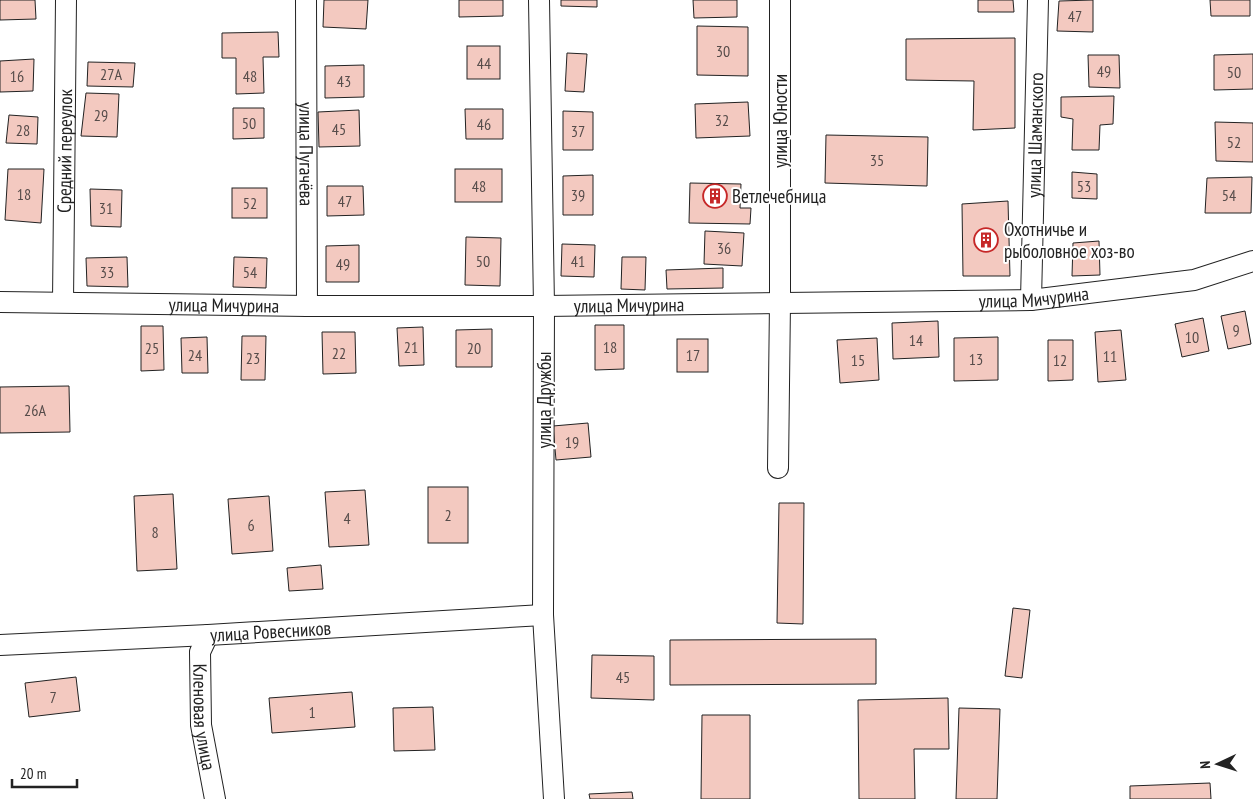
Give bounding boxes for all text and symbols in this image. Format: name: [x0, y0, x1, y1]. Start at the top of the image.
house number: 47: [1068, 6, 1082, 26]
house number: 30: [716, 41, 730, 61]
house number: 44: [477, 53, 491, 73]
house number: 49: [1097, 61, 1111, 81]
house number: 50: [1227, 62, 1241, 82]
house number: 27А: [100, 64, 122, 84]
house number: 16: [10, 66, 24, 86]
house number: 48: [243, 66, 257, 86]
house number: 43: [337, 71, 351, 91]
street label: улица Шаманского: [1021, 72, 1048, 198]
street label: улица Юности: [768, 74, 792, 168]
street label: Средний переулок: [52, 88, 77, 213]
street label: улица Пугачёва: [294, 102, 319, 206]
house number: 29: [94, 105, 108, 125]
house number: 32: [715, 110, 729, 130]
house number: 50: [242, 113, 256, 133]
house number: 46: [477, 114, 491, 134]
house number: 45: [332, 119, 346, 139]
house number: 28: [16, 120, 30, 140]
house number: 37: [571, 121, 585, 141]
house number: 52: [1227, 132, 1241, 152]
house number: 35: [870, 150, 884, 170]
house number: 48: [472, 176, 486, 196]
house number: 53: [1077, 176, 1091, 196]
building icon: Ветлечебница: [702, 183, 728, 209]
house number: 18: [17, 184, 31, 204]
place label: Ветлечебница: [732, 184, 826, 208]
house number: 39: [571, 185, 585, 205]
house number: 54: [1222, 185, 1236, 205]
house number: 47: [338, 191, 352, 211]
house number: 52: [243, 193, 257, 213]
house number: 31: [99, 198, 113, 218]
place label: Охотничье и рыболовное хоз-во: [1004, 217, 1135, 263]
building icon: Охотничье и рыболовное хоз-во: [973, 227, 999, 253]
house number: 36: [717, 238, 731, 258]
house number: 50: [476, 251, 490, 271]
house number: 41: [571, 251, 585, 271]
house number: 49: [336, 254, 350, 274]
house number: 33: [100, 262, 114, 282]
house number: 54: [243, 262, 257, 282]
street label: улица Мичурина: [978, 281, 1090, 313]
street label: улица Мичурина: [169, 292, 279, 318]
street label: улица Мичурина: [574, 292, 684, 318]
house number: 9: [1232, 320, 1240, 340]
house number: 10: [1185, 327, 1199, 347]
house number: 14: [909, 330, 923, 350]
house number: 21: [404, 337, 418, 357]
house number: 18: [603, 337, 617, 357]
house number: 25: [145, 338, 159, 358]
house number: 20: [467, 338, 481, 358]
house number: 22: [332, 343, 346, 363]
house number: 24: [188, 345, 202, 365]
house number: 17: [686, 345, 700, 365]
house number: 11: [1103, 346, 1117, 366]
house number: 23: [246, 348, 260, 368]
house number: 13: [969, 349, 983, 369]
house number: 15: [851, 350, 865, 370]
house number: 12: [1053, 350, 1067, 370]
street label: улица Дружбы: [532, 352, 556, 448]
house number: 26А: [24, 400, 46, 420]
house number: 19: [565, 432, 579, 452]
house number: 2: [444, 505, 452, 525]
house number: 4: [343, 508, 351, 528]
house number: 6: [247, 515, 255, 535]
house number: 8: [151, 522, 159, 542]
street label: улица Ровесников: [209, 616, 332, 647]
street label: Кленовая улица: [188, 664, 221, 772]
house number: 45: [616, 667, 630, 687]
house number: 7: [49, 687, 57, 707]
house number: 1: [308, 702, 316, 722]
north arrow: [1193, 739, 1243, 789]
scale bar: [12, 756, 78, 788]
text: N: [1196, 761, 1214, 769]
text: 20 m: [20, 764, 46, 783]

